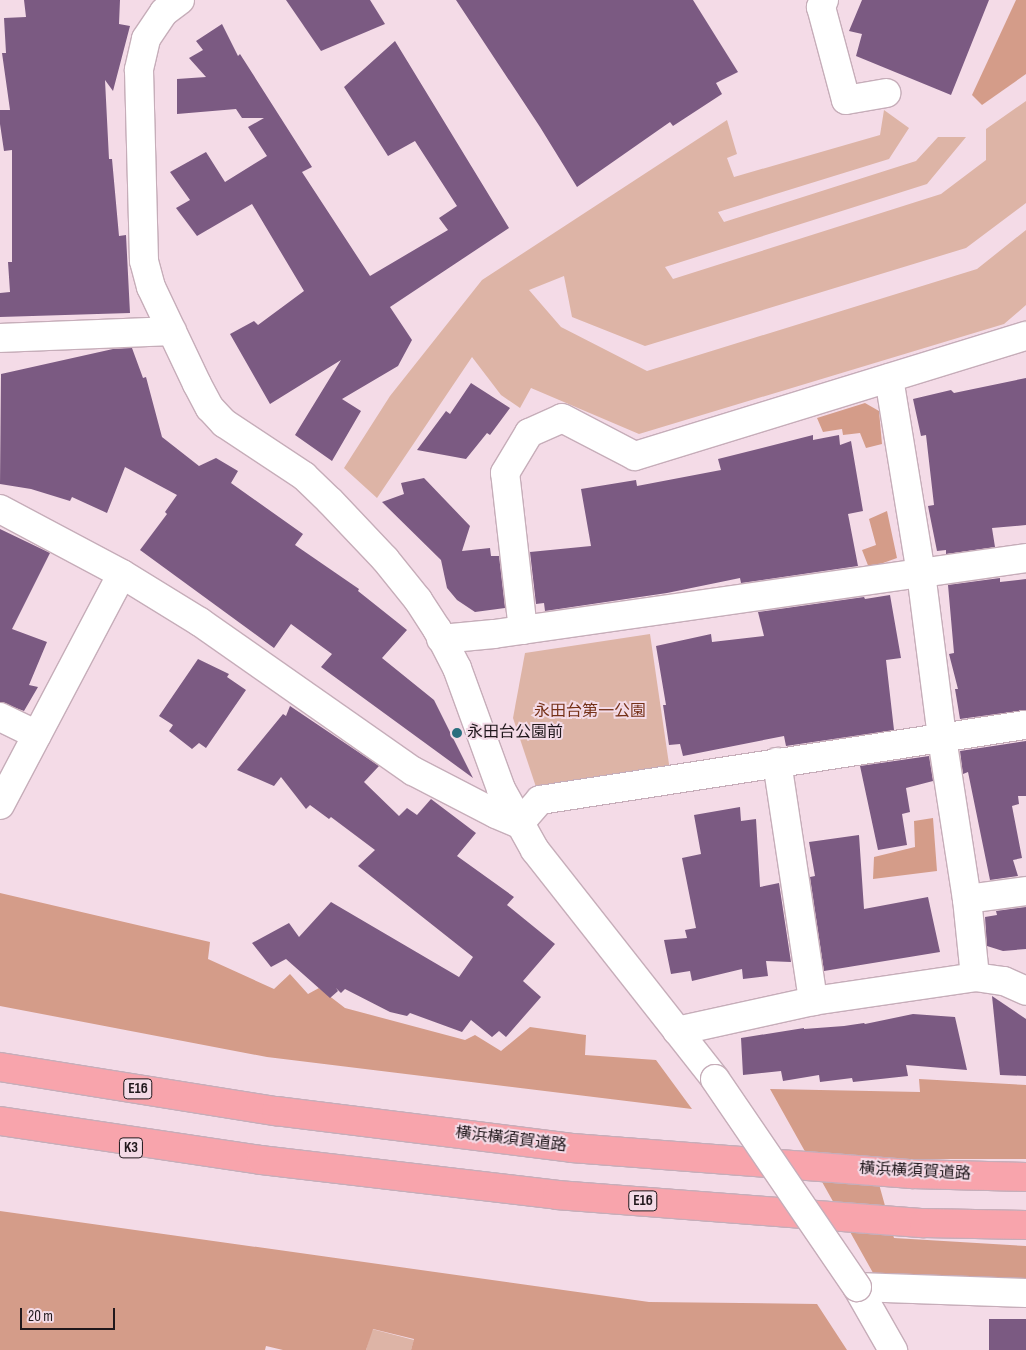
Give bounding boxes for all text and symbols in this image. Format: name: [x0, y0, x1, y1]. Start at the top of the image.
park label: 永田台第一公園: [534, 702, 646, 722]
place label: 永田台公園前: [467, 723, 563, 743]
marker: 永田台公園前: [451, 727, 463, 739]
road number: E16: [123, 1076, 153, 1102]
street label: 横浜横須賀道路: [454, 1124, 568, 1156]
road number: K3: [118, 1136, 144, 1160]
street label: 横浜横須賀道路: [859, 1159, 971, 1185]
road number: E16: [628, 1188, 658, 1214]
scale bar: [22, 1298, 118, 1330]
text: 20 m: [28, 1307, 53, 1326]

